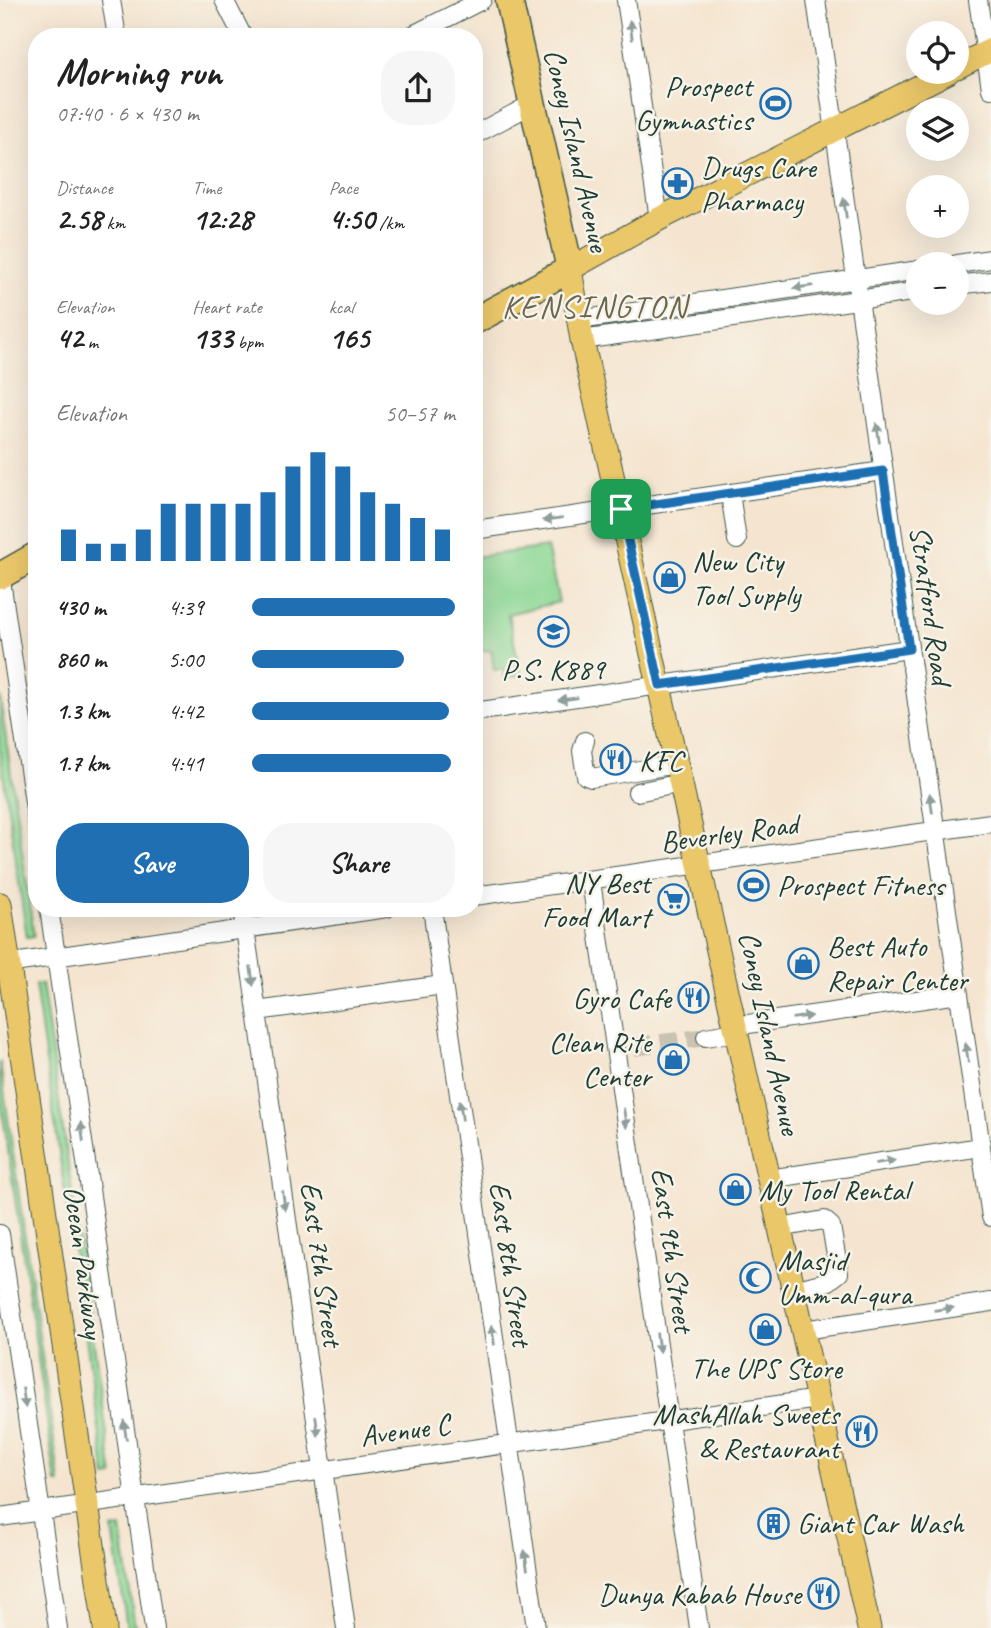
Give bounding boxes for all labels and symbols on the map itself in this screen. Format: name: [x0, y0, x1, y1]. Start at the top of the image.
one-way arrow: [625, 19, 636, 41]
street label: Coney Island Avenue: [535, 45, 619, 257]
place label: Prospect Gymnastics: [635, 67, 755, 139]
sports icon: Prospect Gymnastics: [758, 86, 792, 120]
place label: Drugs Care Pharmacy: [701, 148, 818, 220]
pharmacy icon: Drugs Care Pharmacy: [661, 167, 695, 201]
one-way arrow: [839, 196, 850, 218]
one-way arrow: [792, 282, 814, 293]
district label: KENSINGTON: [502, 286, 691, 327]
one-way arrow: [872, 422, 883, 444]
pin: [591, 479, 651, 539]
one-way arrow: [542, 514, 564, 525]
street label: Stratford Road: [901, 523, 961, 691]
place label: New City Tool Supply: [692, 542, 802, 614]
shop icon: New City Tool Supply: [652, 561, 686, 595]
school or university icon: P.S. K889: [536, 614, 570, 648]
place label: P.S. K889: [501, 650, 607, 688]
one-way arrow: [557, 693, 579, 704]
place label: KFC: [639, 741, 686, 779]
restaurant icon: KFC: [599, 743, 633, 777]
one-way arrow: [926, 792, 937, 814]
street label: Beverley Road: [658, 804, 804, 861]
place label: NY Best Food Mart: [542, 864, 654, 936]
place label: Prospect Fitness: [777, 866, 947, 904]
sports icon: Prospect Fitness: [737, 868, 771, 902]
supermarket icon: NY Best Food Mart: [656, 883, 690, 917]
place label: Best Auto Repair Center: [827, 927, 970, 999]
street label: Coney Island Avenue: [730, 928, 811, 1140]
shop icon: Best Auto Repair Center: [787, 946, 821, 980]
one-way arrow: [247, 965, 258, 987]
place label: Gyro Cafe: [573, 979, 673, 1017]
restaurant icon: Gyro Cafe: [677, 981, 711, 1015]
one-way arrow: [791, 1011, 813, 1022]
place label: Clean Rite Center: [549, 1023, 653, 1095]
shop icon: Clean Rite Center: [657, 1042, 691, 1076]
one-way arrow: [962, 1042, 973, 1064]
one-way arrow: [455, 1099, 466, 1121]
one-way arrow: [620, 1107, 631, 1129]
one-way arrow: [76, 1121, 87, 1143]
one-way arrow: [874, 1156, 896, 1167]
street label: East 9th Street: [643, 1165, 704, 1338]
place label: My Tool Rental: [759, 1171, 914, 1209]
shop icon: My Tool Rental: [719, 1173, 753, 1207]
street label: East 7th Street: [292, 1179, 353, 1352]
street label: East 8th Street: [481, 1179, 542, 1352]
street label: Ocean Parkway: [54, 1183, 114, 1343]
one-way arrow: [279, 1190, 290, 1212]
place label: Masjid Umm-al-qura: [778, 1241, 913, 1313]
mosque icon: Masjid Umm-al-qura: [738, 1260, 772, 1294]
one-way arrow: [933, 1303, 955, 1314]
shop icon: The UPS Store: [749, 1313, 783, 1347]
one-way arrow: [488, 1324, 499, 1346]
one-way arrow: [653, 1332, 664, 1354]
place label: The UPS Store: [690, 1349, 844, 1387]
one-way arrow: [19, 1387, 30, 1409]
place label: MashAllah Sweets & Restaurant: [653, 1395, 842, 1467]
street label: Avenue C: [358, 1405, 455, 1455]
restaurant icon: MashAllah Sweets & Restaurant: [845, 1414, 879, 1448]
one-way arrow: [311, 1415, 322, 1437]
one-way arrow: [120, 1419, 131, 1441]
place label: Giant Car Wash: [797, 1504, 965, 1542]
building icon: Giant Car Wash: [757, 1506, 791, 1540]
one-way arrow: [520, 1549, 531, 1571]
place label: Dunya Kabab House: [598, 1575, 803, 1613]
restaurant icon: Dunya Kabab House: [807, 1577, 841, 1611]

